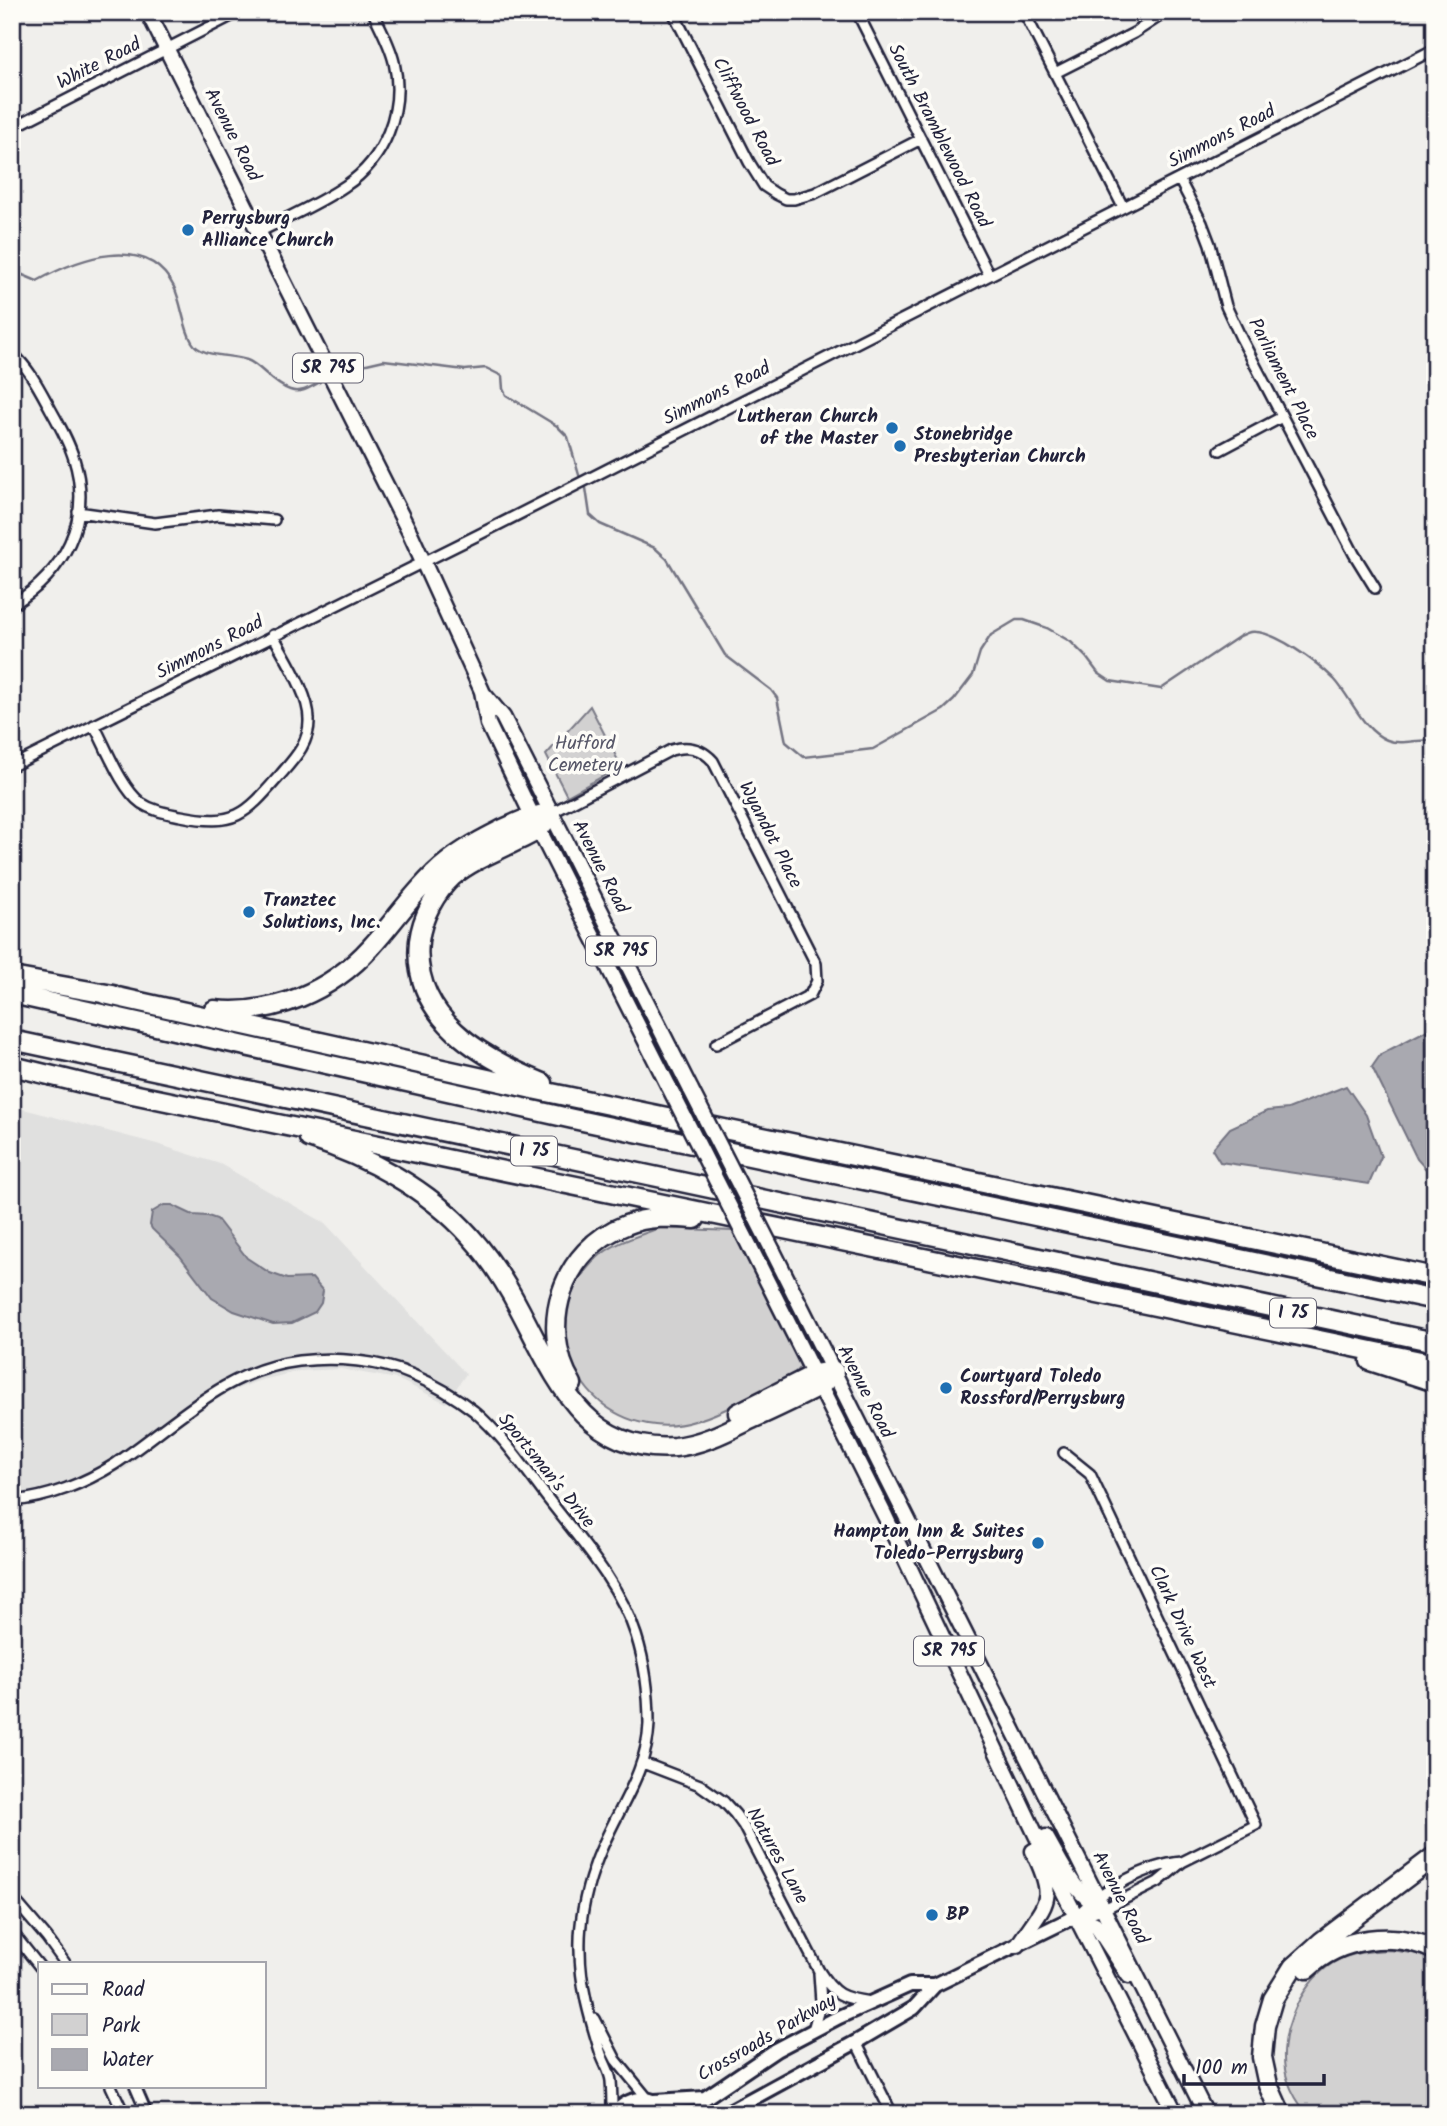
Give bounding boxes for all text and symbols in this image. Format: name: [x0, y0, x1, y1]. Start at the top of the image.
street label: White Road: [52, 30, 147, 98]
street label: South Bramblewood Road: [879, 38, 999, 234]
street label: Cliffwood Road: [704, 52, 787, 172]
street label: Avenue Road: [196, 83, 269, 188]
street label: Simmons Road: [1163, 97, 1282, 177]
place label: Perrysburg Alliance Church: [202, 204, 334, 256]
marker: Perrysburg Alliance Church: [180, 222, 196, 238]
street label: Parliament Place: [1239, 313, 1327, 446]
road number: SR 795: [293, 354, 363, 382]
street label: Simmons Road: [658, 354, 777, 434]
place label: Lutheran Church of the Master: [737, 402, 879, 454]
marker: Lutheran Church of the Master: [884, 420, 900, 436]
place label: Stonebridge Presbyterian Church: [914, 420, 1086, 472]
marker: Stonebridge Presbyterian Church: [892, 438, 908, 454]
street label: Simmons Road: [151, 608, 270, 688]
park label: Hufford Cemetery: [548, 729, 623, 781]
street label: Wyandot Place: [730, 776, 810, 894]
street label: Avenue Road: [564, 815, 637, 920]
place label: Tranztec Solutions, Inc.: [263, 886, 381, 938]
marker: Tranztec Solutions, Inc.: [241, 904, 257, 920]
road number: SR 795: [586, 936, 656, 966]
road number: I 75: [511, 1136, 557, 1166]
road number: I 75: [1270, 1298, 1316, 1328]
street label: Avenue Road: [829, 1340, 902, 1445]
place label: Courtyard Toledo Rossford/Perrysburg: [960, 1362, 1125, 1414]
marker: Courtyard Toledo Rossford/Perrysburg: [938, 1380, 954, 1396]
street label: Sportsman's Drive: [490, 1406, 603, 1536]
place label: Hampton Inn & Suites Toledo-Perrysburg: [833, 1517, 1024, 1569]
marker: Hampton Inn & Suites Toledo-Perrysburg: [1030, 1535, 1046, 1551]
street label: Clark Drive West: [1140, 1560, 1224, 1695]
road number: SR 795: [914, 1636, 984, 1666]
street label: Natures Lane: [738, 1802, 816, 1910]
street label: Avenue Road: [1084, 1846, 1157, 1951]
place label: BP: [946, 1900, 969, 1930]
marker: BP: [924, 1907, 940, 1923]
legend: [38, 1962, 266, 2088]
text: Road: [102, 1974, 145, 2007]
street label: Crossroads Parkway: [692, 1985, 843, 2090]
text: Park: [102, 2010, 140, 2043]
scale bar: [1184, 2042, 1324, 2086]
text: Water: [102, 2044, 154, 2077]
text: 100 m: [1195, 2052, 1248, 2085]

